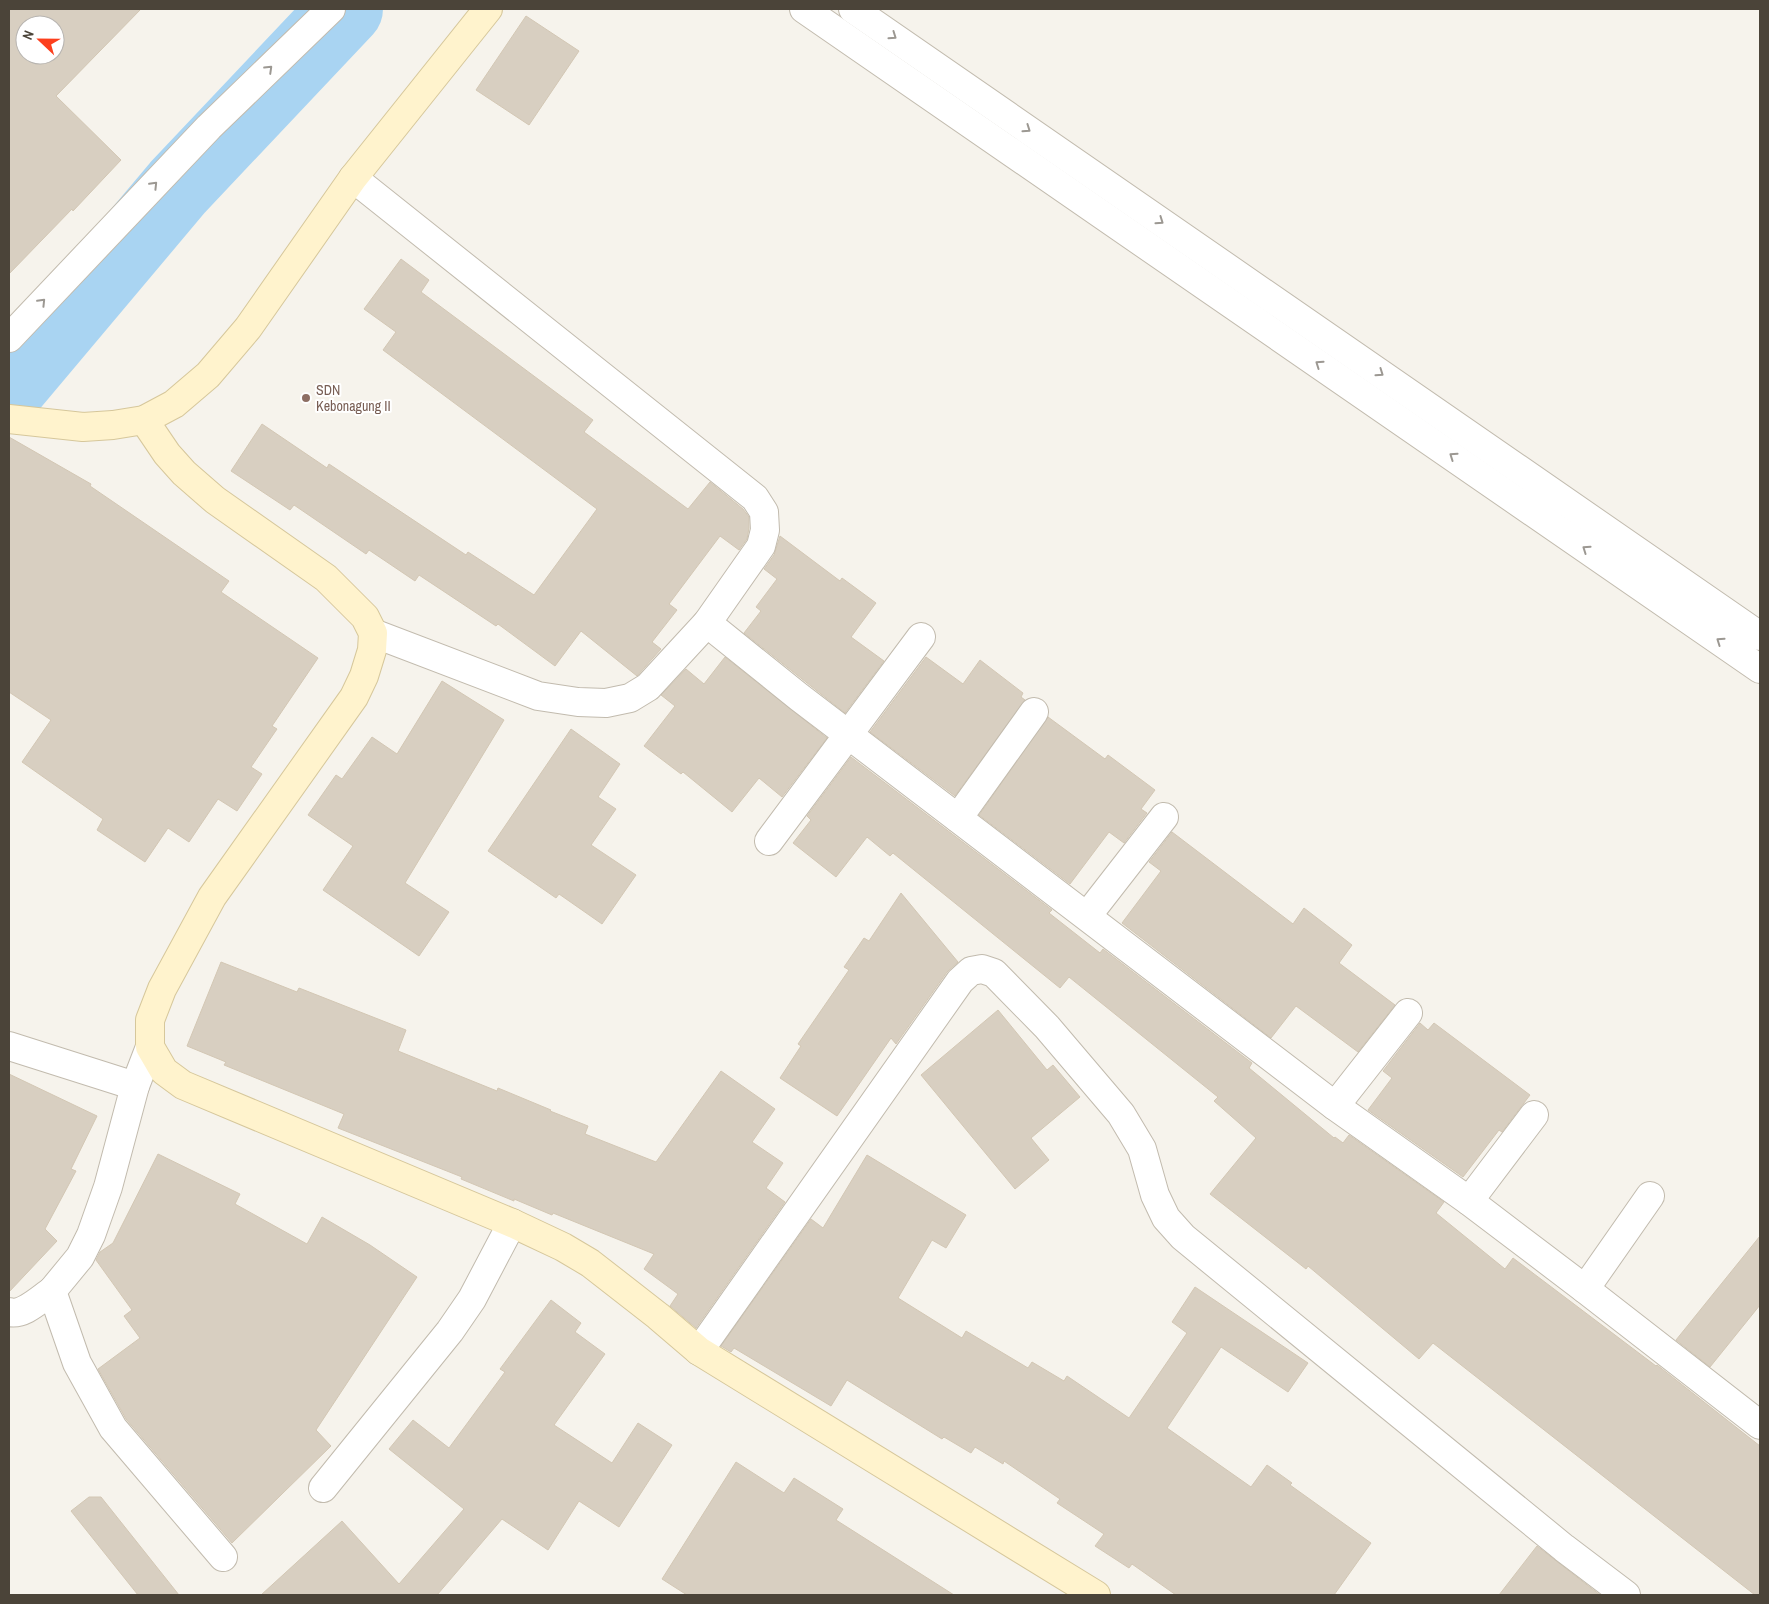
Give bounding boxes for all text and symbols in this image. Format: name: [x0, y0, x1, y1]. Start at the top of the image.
north arrow: [15, 15, 65, 65]
text: N: [18, 28, 38, 42]
one-way arrow: [887, 30, 897, 39]
one-way arrow: [263, 66, 272, 75]
one-way arrow: [1021, 123, 1031, 132]
one-way arrow: [148, 181, 157, 190]
one-way arrow: [1155, 215, 1164, 224]
one-way arrow: [36, 299, 45, 308]
one-way arrow: [1315, 361, 1325, 370]
one-way arrow: [1375, 367, 1384, 376]
place label: SDN Kebonagung II: [316, 381, 391, 415]
marker: SDN Kebonagung II: [300, 392, 312, 404]
one-way arrow: [1449, 453, 1458, 462]
one-way arrow: [1583, 546, 1592, 555]
one-way arrow: [1716, 638, 1726, 647]

